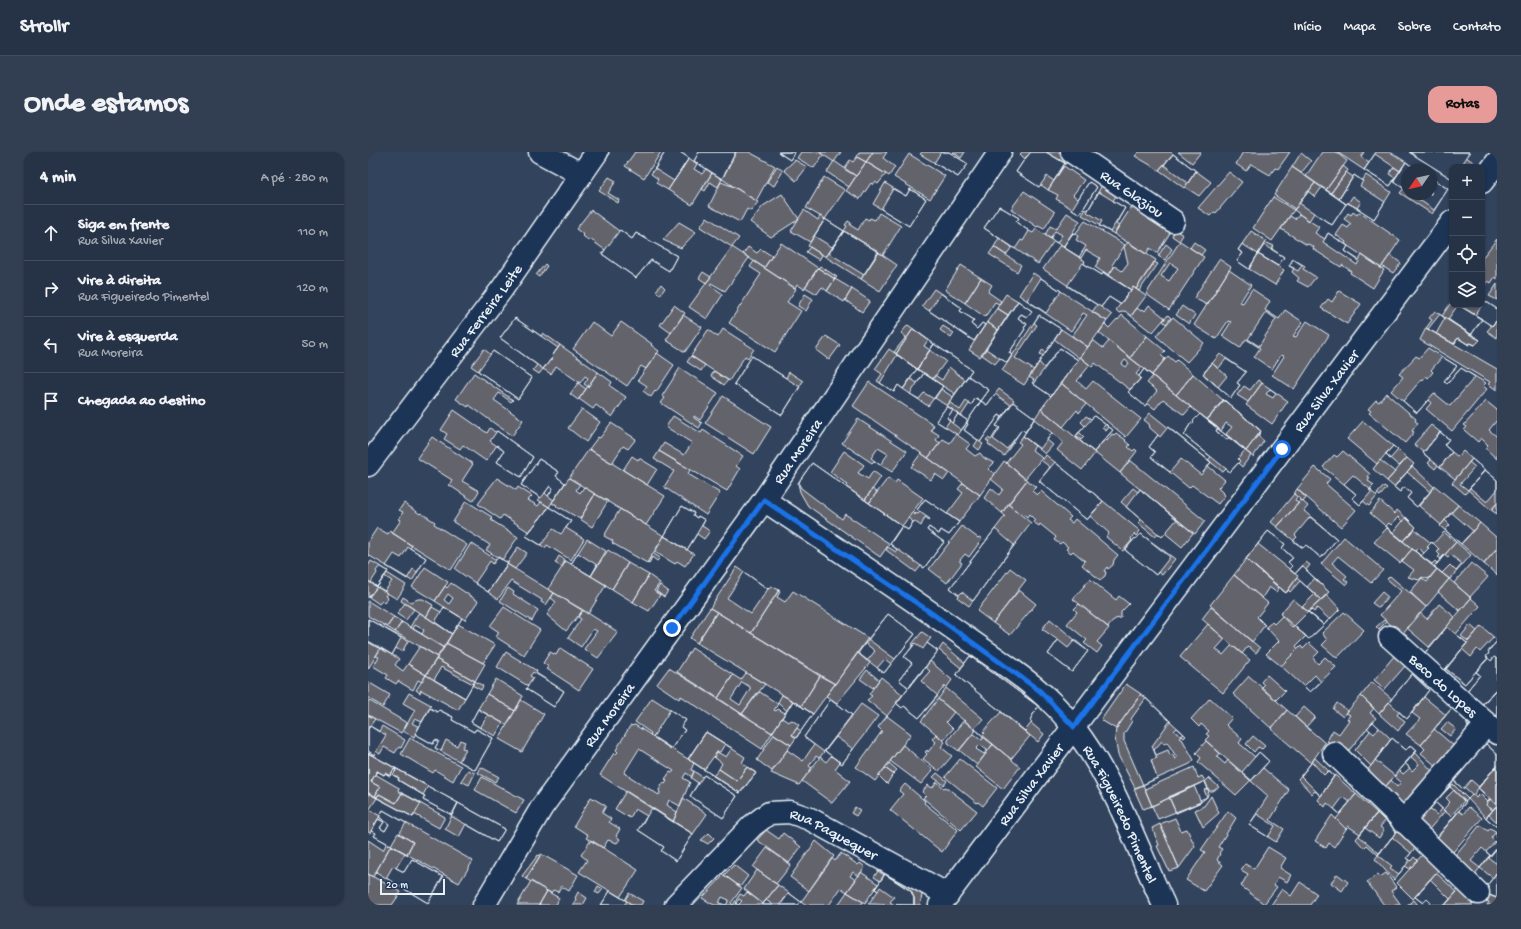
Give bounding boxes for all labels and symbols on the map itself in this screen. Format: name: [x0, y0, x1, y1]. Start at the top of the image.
north arrow: [1401, 164, 1437, 200]
street label: Rua Glaziou: [1096, 167, 1166, 223]
street label: Rua Ferreira Leite: [446, 261, 527, 362]
street label: Rua Silva Xavier: [1291, 346, 1365, 436]
street label: Rua Moreira: [770, 415, 828, 488]
route start: [1273, 440, 1291, 458]
route end: [663, 619, 681, 637]
street label: Beco do Lopes: [1403, 650, 1481, 722]
street label: Rua Moreira: [581, 679, 640, 751]
street label: Rua Silva Xavier: [996, 739, 1070, 830]
street label: Rua Figueiredo Pimentel: [1078, 742, 1160, 887]
street label: Rua Paquequer: [787, 806, 881, 866]
scale bar: [380, 877, 445, 896]

